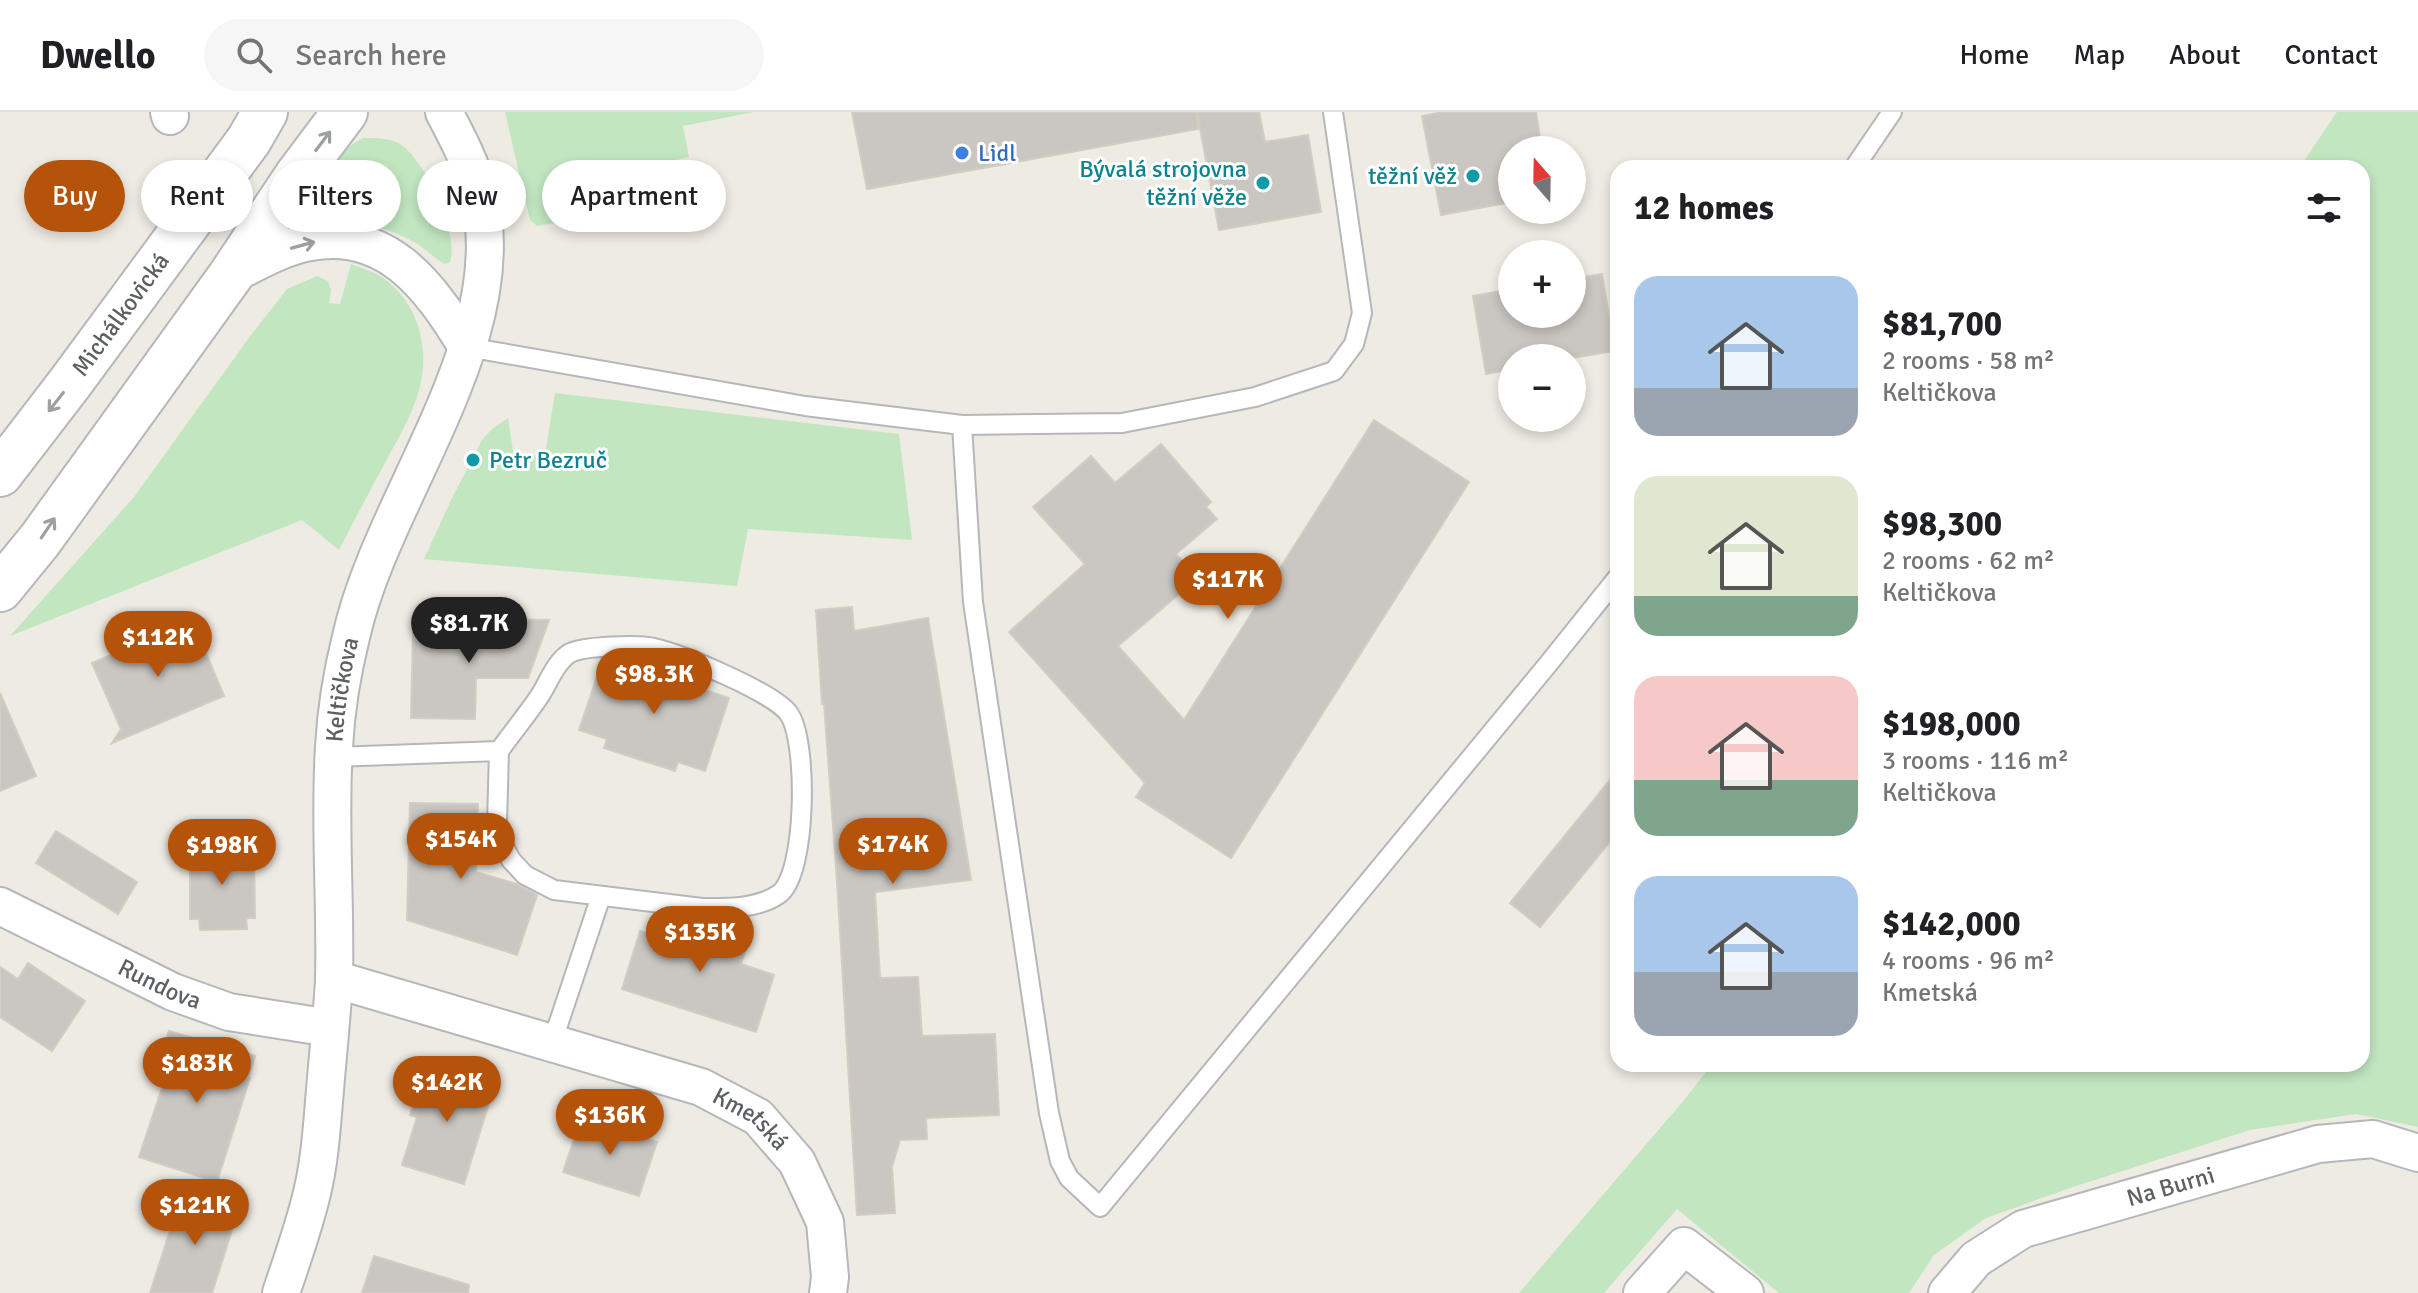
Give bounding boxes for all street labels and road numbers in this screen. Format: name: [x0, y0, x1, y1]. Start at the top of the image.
street label: Michálkovická: [65, 247, 176, 382]
street label: Keltičkova: [319, 634, 365, 743]
street label: Rundova: [113, 952, 205, 1016]
street label: Kmetská: [707, 1081, 795, 1157]
street label: Na Burni: [2123, 1160, 2218, 1213]

